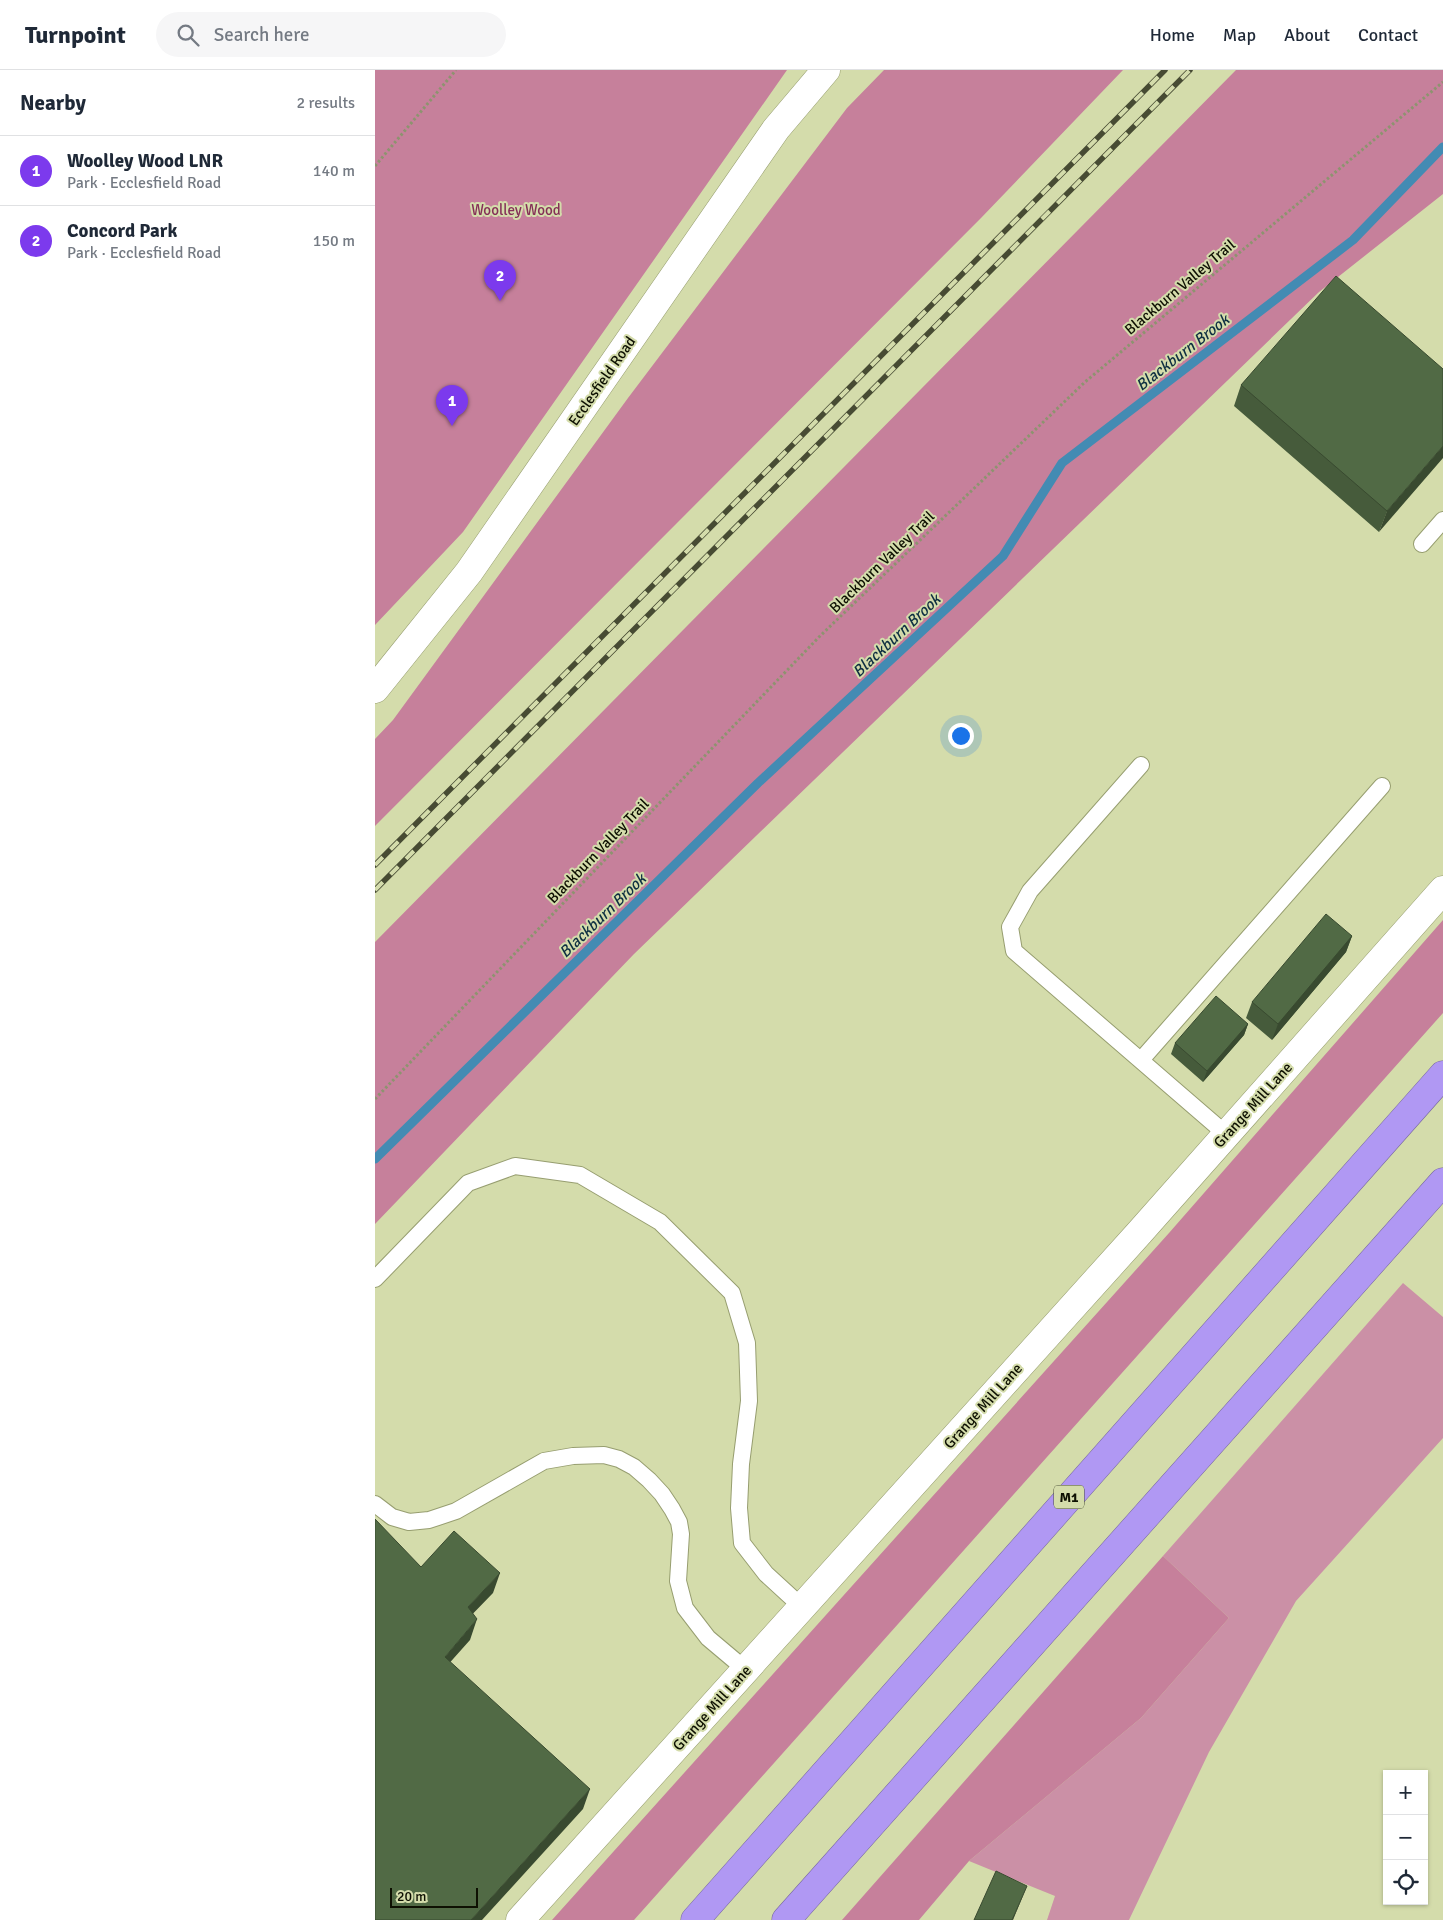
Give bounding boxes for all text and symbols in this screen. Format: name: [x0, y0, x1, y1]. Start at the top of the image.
search box: [156, 12, 506, 57]
text: Turnpoint: [25, 20, 126, 50]
icon: search: [174, 21, 202, 49]
text: Search here: [214, 23, 309, 47]
text: Home: [1150, 24, 1195, 46]
text: Map: [1223, 24, 1256, 46]
text: About: [1284, 24, 1330, 46]
text: Contact: [1358, 24, 1418, 46]
text: Nearby: [20, 90, 86, 116]
text: 2 results: [296, 93, 355, 113]
text: Woolley Wood LNR: [67, 149, 223, 173]
text: 1: [32, 161, 40, 181]
text: 140 m: [313, 161, 355, 181]
text: Park · Ecclesfield Road: [67, 173, 221, 193]
park label: Woolley Wood: [471, 201, 561, 219]
text: Concord Park: [67, 219, 177, 243]
text: 2: [32, 231, 40, 251]
text: 150 m: [313, 231, 355, 251]
street label: Blackburn Valley Trail: [1121, 236, 1239, 338]
text: Park · Ecclesfield Road: [67, 243, 221, 263]
pin: 2: [484, 260, 516, 301]
water label: Blackburn Brook: [1132, 309, 1235, 395]
street label: Ecclesfield Road: [565, 333, 639, 429]
pin: 1: [436, 385, 468, 426]
street label: Blackburn Valley Trail: [826, 507, 938, 617]
water label: Blackburn Brook: [849, 589, 946, 682]
your location: [948, 723, 974, 749]
street label: Blackburn Valley Trail: [543, 795, 653, 907]
water label: Blackburn Brook: [555, 868, 652, 962]
street label: Grange Mill Lane: [1210, 1059, 1296, 1151]
street label: Grange Mill Lane: [940, 1360, 1026, 1452]
road number: M1: [1054, 1485, 1084, 1508]
street label: Grange Mill Lane: [669, 1662, 755, 1754]
map controls: [1383, 1770, 1428, 1905]
button: +: [1383, 1770, 1428, 1815]
button: −: [1383, 1815, 1428, 1860]
button: locate: [1383, 1860, 1428, 1905]
scale bar: [390, 1885, 477, 1908]
text: 20 m: [397, 1888, 426, 1905]

